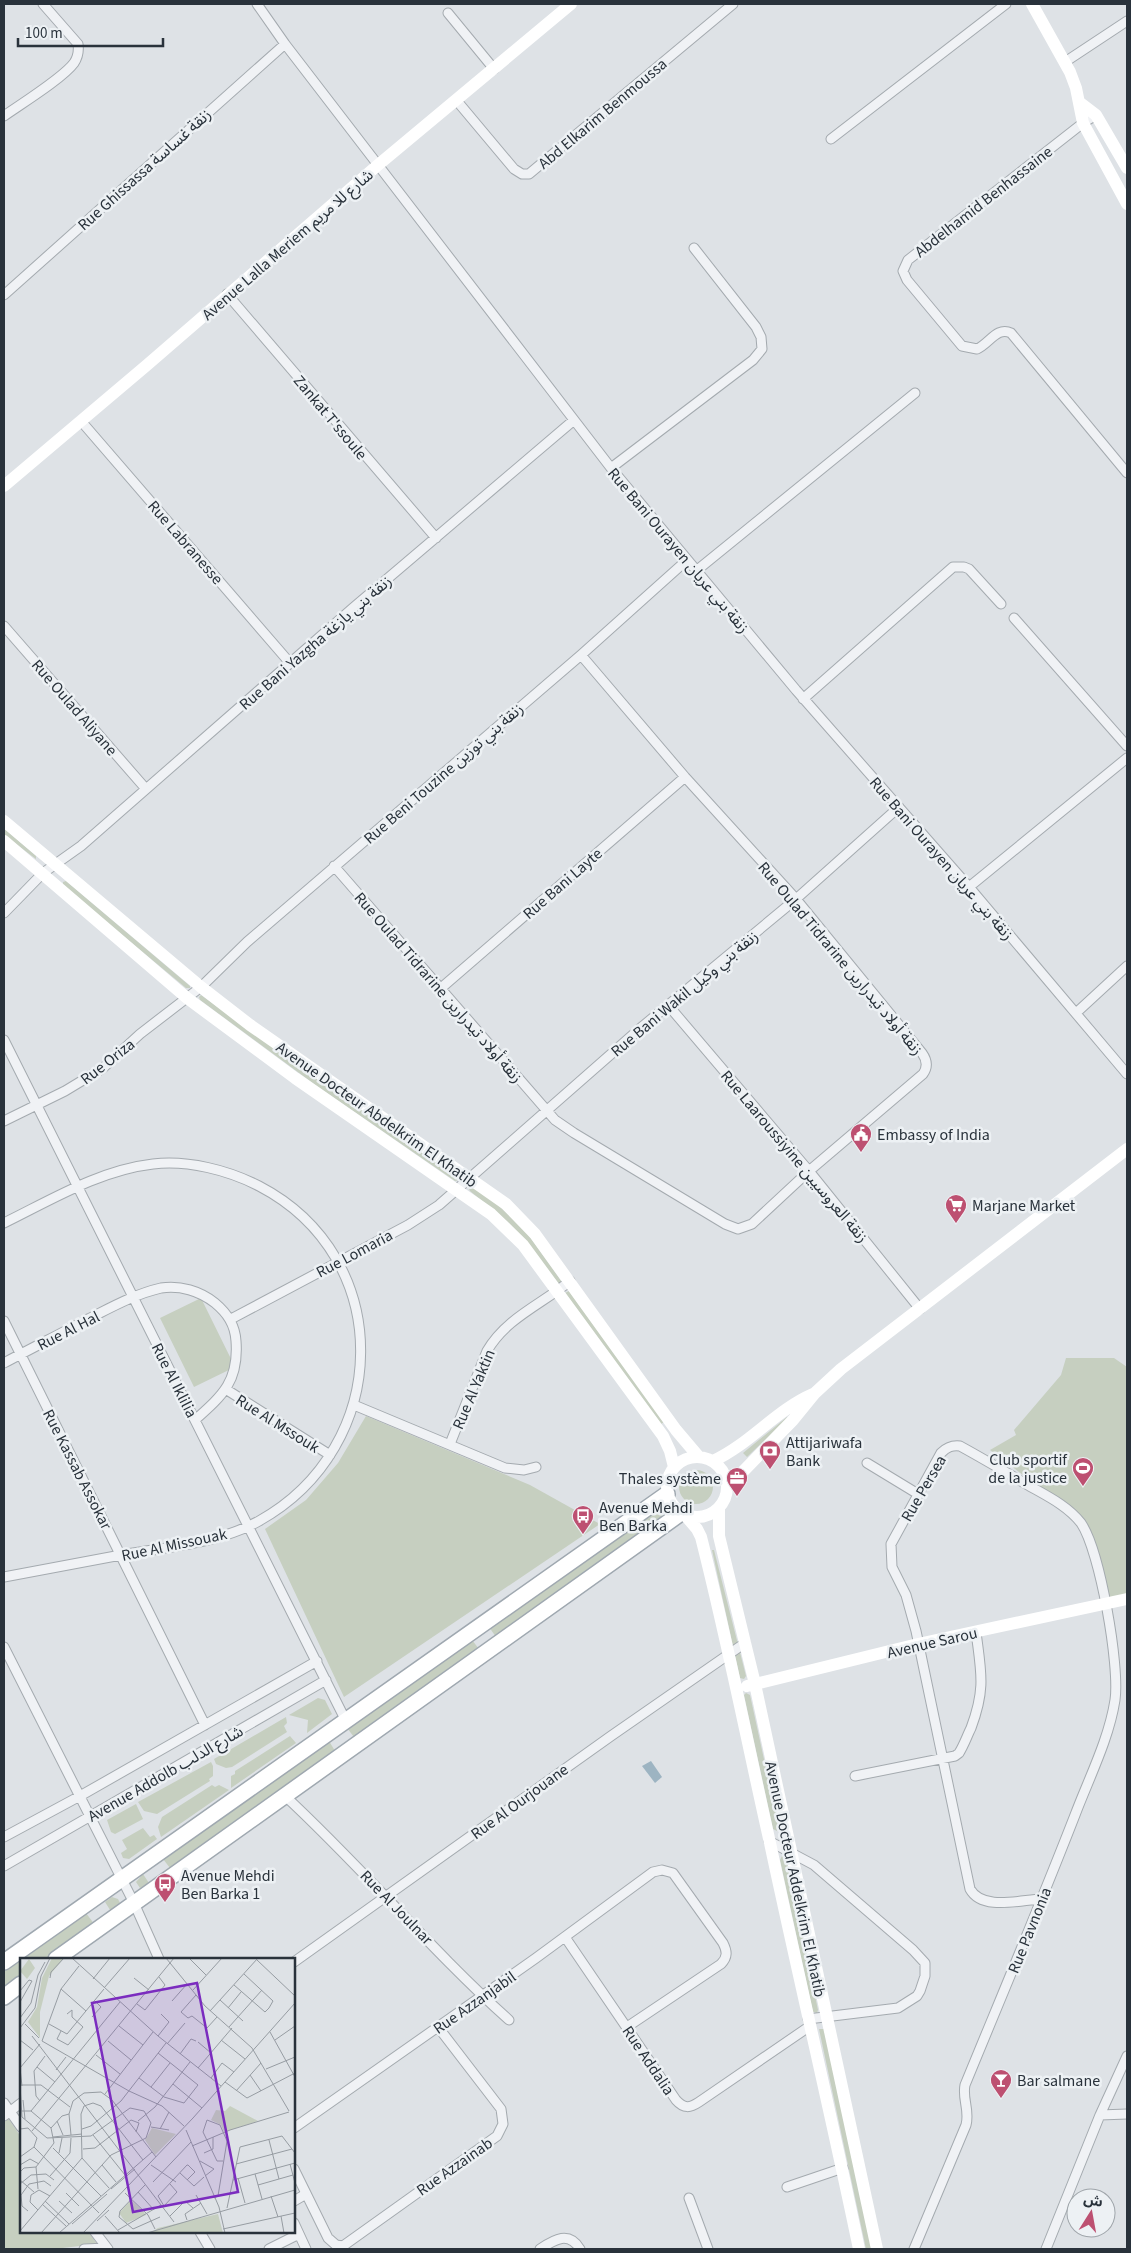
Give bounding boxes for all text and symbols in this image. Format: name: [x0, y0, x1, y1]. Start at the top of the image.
scale bar: [18, 15, 162, 47]
text: 100 m: [25, 23, 63, 44]
street label: Abd Elkarim Benmoussa: [533, 53, 672, 174]
street label: Rue Ghissassa زنقة غساسة: [73, 104, 216, 236]
street label: Abdelhamid Benhassaine: [910, 141, 1057, 263]
street label: Avenue Lalla Meriem شارع للا مريم: [197, 164, 379, 326]
street label: Zankat T'ssoule: [288, 371, 372, 465]
street label: Rue Bani Ourayen زنقة بني عريان: [602, 463, 754, 639]
street label: Rue Labranesse: [143, 496, 228, 590]
street label: Rue Bani Yazgha زنقة بني يازغة: [235, 570, 397, 716]
street label: Rue Oulad Aliyane: [26, 655, 122, 761]
street label: Rue Beni Touzine زنقة بني توزين: [359, 698, 529, 850]
street label: Rue Bani Ourayen زنقة بني عريان: [864, 772, 1018, 946]
street label: Rue Bani Layte: [518, 843, 607, 924]
street label: Rue Oulad Tidrarine زنقة أولاد تيدرارين: [753, 857, 928, 1060]
street label: Rue Oulad Tidrarine زنقة أولاد تيدرارين: [349, 887, 527, 1088]
street label: Rue Bani Wakil زنقة بني وكيل: [606, 925, 764, 1063]
street label: Rue Oriza: [76, 1034, 139, 1090]
street label: Avenue Docteur Abdelkrim El Khatib: [272, 1037, 481, 1193]
street label: Rue Laaroussiyine زنقة العروسيين: [715, 1066, 873, 1248]
public building icon: Embassy of India: [849, 1122, 873, 1153]
place label: Embassy of India: [877, 1124, 990, 1146]
supermarket icon: Marjane Market: [944, 1193, 968, 1224]
place label: Marjane Market: [972, 1195, 1076, 1217]
street label: Rue Lomaria: [312, 1224, 397, 1283]
street label: Rue Al Hal: [33, 1306, 104, 1356]
street label: Rue Al Iklilia: [146, 1339, 202, 1422]
street label: Rue Al Yaktin: [447, 1346, 501, 1433]
street label: Rue Al Mssouk: [231, 1389, 324, 1458]
street label: Rue Kassab Assokar: [37, 1406, 117, 1534]
place label: Attijariwafa Bank: [786, 1432, 862, 1472]
bank icon: Attijariwafa Bank: [758, 1439, 782, 1470]
place label: Club sportif de la justice: [988, 1449, 1068, 1489]
street label: Rue Persea: [896, 1451, 952, 1526]
sports icon: Club sportif de la justice: [1071, 1456, 1095, 1487]
office icon: Thales système: [725, 1466, 749, 1497]
place label: Thales système: [619, 1468, 721, 1490]
place label: Avenue Mehdi Ben Barka: [599, 1497, 693, 1537]
bus stop icon: Avenue Mehdi Ben Barka: [571, 1504, 595, 1535]
street label: Rue Al Missouak: [119, 1523, 229, 1567]
street label: Avenue Sarou: [885, 1622, 979, 1664]
street label: Avenue Addolb شارع الدلب: [84, 1720, 248, 1828]
street label: Rue Al Ourjouane: [466, 1759, 573, 1845]
street label: Avenue Docteur Addelkrim El Khatib: [759, 1759, 831, 1999]
place label: Avenue Mehdi Ben Barka 1: [181, 1865, 275, 1905]
street label: Rue Al Joulnar: [355, 1865, 438, 1950]
bus stop icon: Avenue Mehdi Ben Barka 1: [153, 1872, 177, 1903]
street label: Rue Pavnonia: [1003, 1884, 1057, 1977]
inset map: [20, 1958, 295, 2233]
street label: Rue Azzanjabil: [429, 1966, 520, 2040]
street label: Rue Addalia: [617, 2021, 680, 2100]
bar icon: Bar salmane: [989, 2068, 1013, 2099]
place label: Bar salmane: [1017, 2070, 1100, 2092]
street label: Rue Azzainab: [412, 2132, 497, 2201]
north arrow: [1066, 2188, 1116, 2238]
text: ش: [1082, 2190, 1105, 2213]

